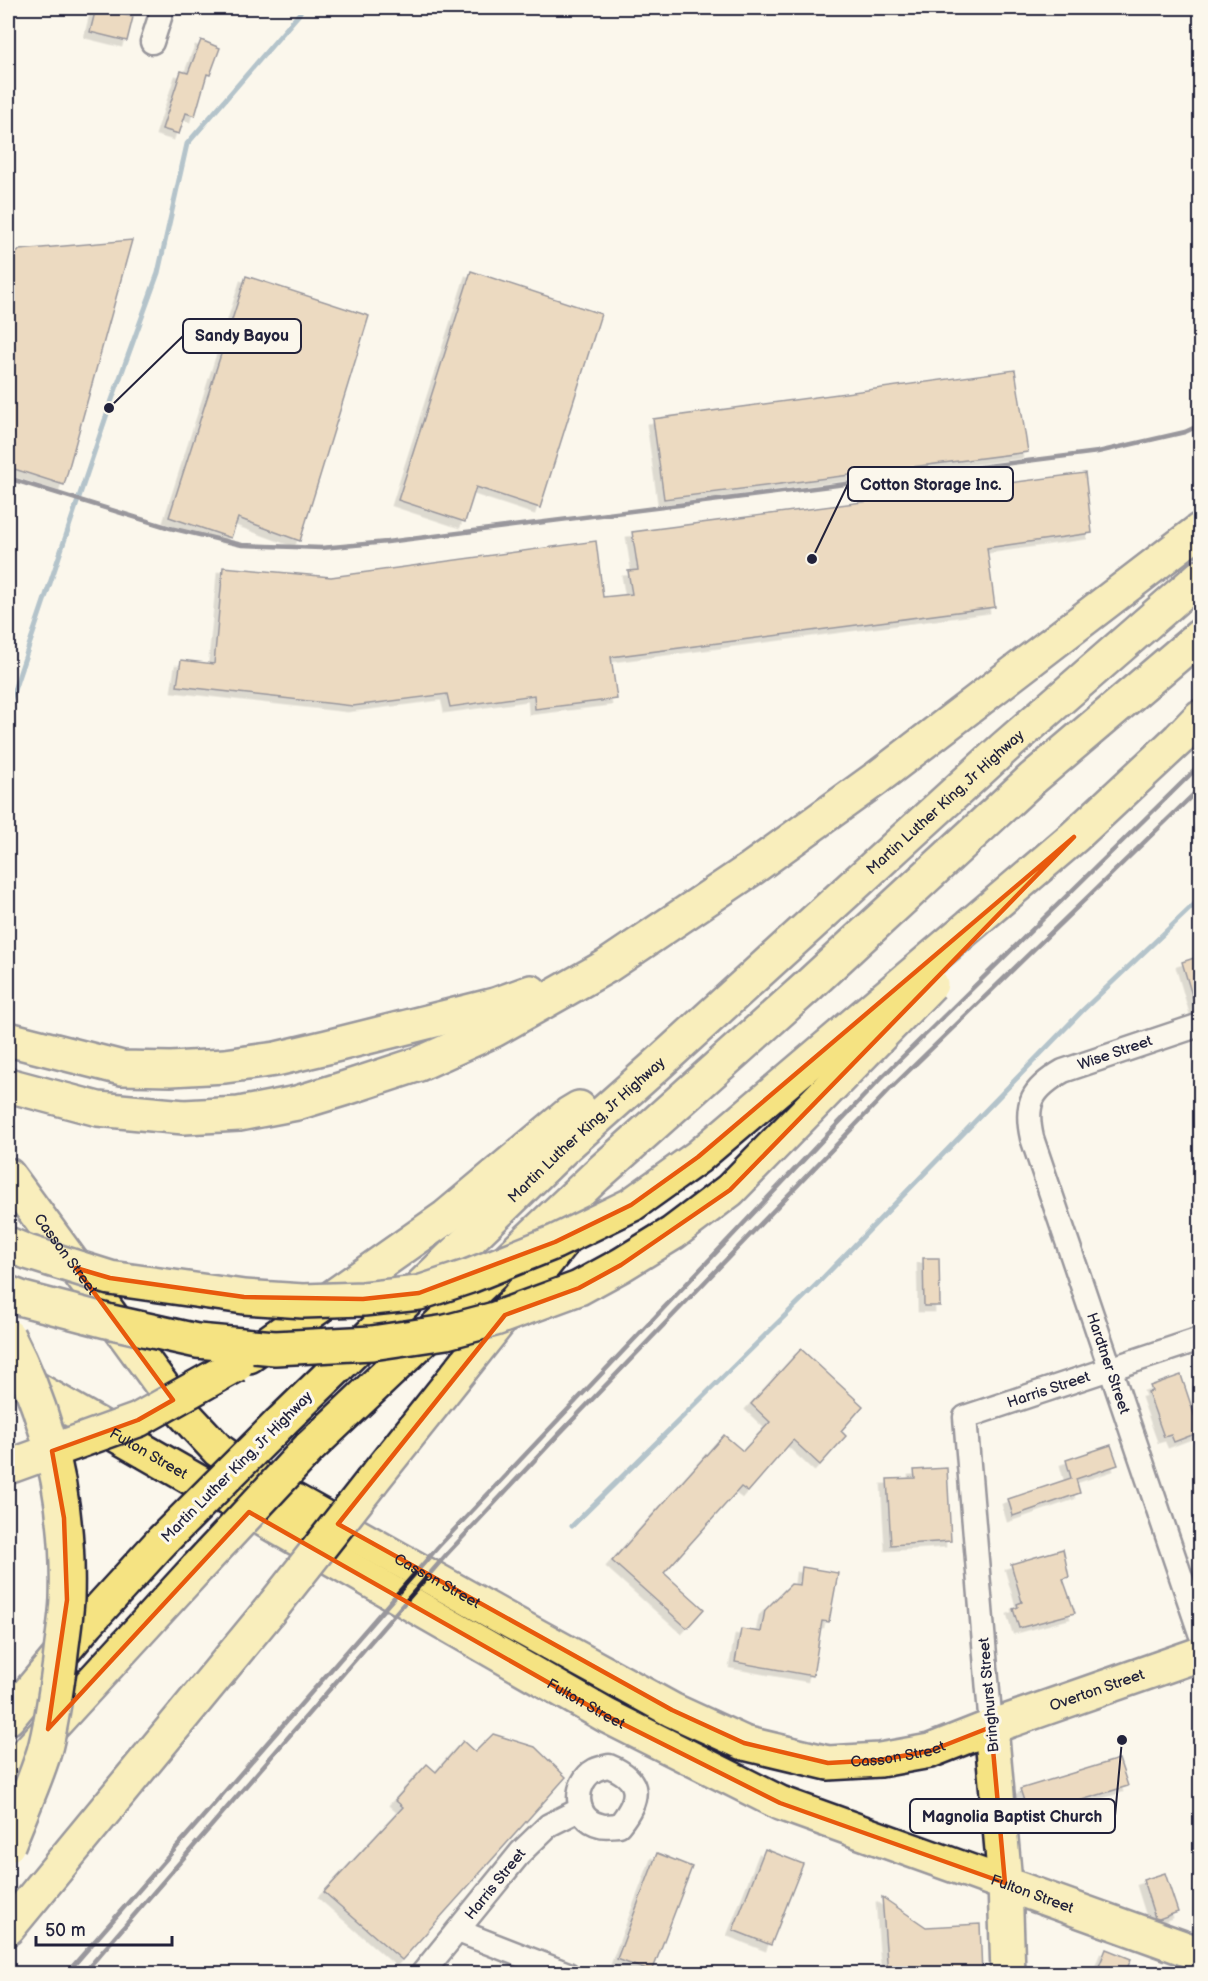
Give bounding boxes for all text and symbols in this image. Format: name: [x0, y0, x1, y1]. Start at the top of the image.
callout: Sandy Bayou: [183, 319, 301, 353]
text: Sandy Bayou: [195, 327, 289, 346]
callout: Cotton Storage Inc.: [848, 467, 1013, 501]
text: Cotton Storage Inc.: [860, 476, 1002, 495]
street label: Martin Luther King, Jr Highway: [862, 725, 1028, 879]
street label: Wise Street: [1075, 1031, 1155, 1075]
street label: Martin Luther King, Jr Highway: [504, 1053, 669, 1207]
street label: Casson Street: [30, 1210, 102, 1299]
street label: Hardtner Street: [1082, 1310, 1135, 1417]
street label: Harris Street: [1005, 1367, 1093, 1412]
street label: Martin Luther King, Jr Highway: [157, 1387, 317, 1547]
street label: Fulton Street: [106, 1424, 191, 1483]
street label: Casson Street: [391, 1549, 484, 1613]
street label: Bringhurst Street: [974, 1636, 1003, 1753]
street label: Overton Street: [1047, 1665, 1147, 1715]
street label: Fulton Street: [544, 1674, 629, 1733]
street label: Casson Street: [850, 1736, 948, 1771]
callout: Magnolia Baptist Church: [910, 1799, 1115, 1833]
text: Magnolia Baptist Church: [922, 1808, 1102, 1827]
street label: Harris Street: [461, 1844, 530, 1923]
street label: Fulton Street: [988, 1870, 1077, 1917]
scale bar: [36, 1909, 172, 1947]
text: 50 m: [45, 1920, 86, 1941]

